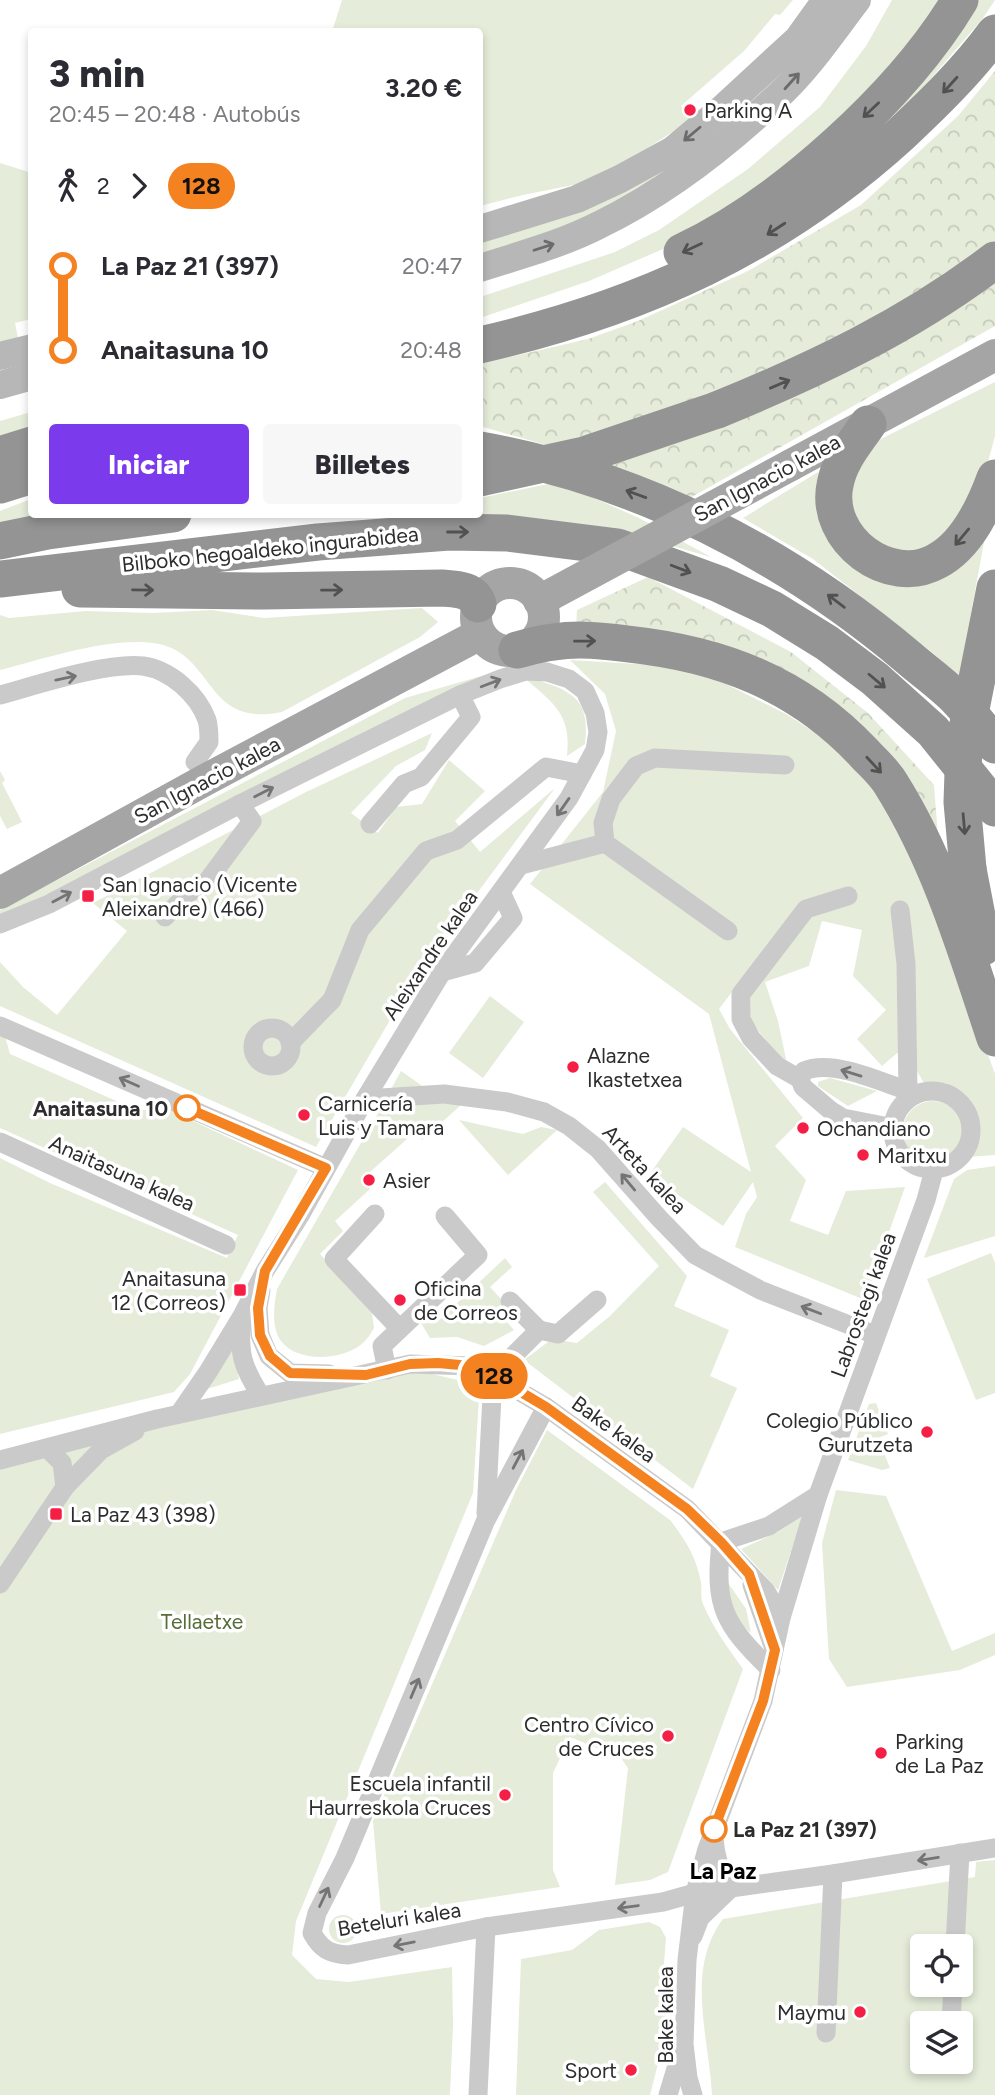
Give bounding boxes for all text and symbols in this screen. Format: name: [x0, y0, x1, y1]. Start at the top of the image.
text: 3 min: [49, 51, 145, 97]
text: 3.20 €: [385, 72, 462, 104]
one-way arrow: [784, 72, 800, 90]
one-way arrow: [942, 76, 959, 93]
place label: Parking A: [704, 98, 792, 123]
text: 20:45 – 20:48 · Autobús: [49, 100, 300, 128]
one-way arrow: [863, 101, 880, 118]
marker: Parking A: [682, 102, 698, 118]
one-way arrow: [683, 126, 701, 142]
icon: walk: [49, 167, 87, 205]
icon: forward: [120, 167, 158, 205]
text: 128: [182, 171, 221, 200]
text: 2: [97, 172, 110, 200]
one-way arrow: [766, 222, 786, 236]
one-way arrow: [533, 240, 555, 252]
one-way arrow: [682, 241, 703, 255]
text: La Paz 21 (397): [101, 250, 279, 282]
text: 20:47: [402, 252, 462, 280]
text: Anaitasuna 10: [101, 334, 269, 366]
text: 20:48: [400, 336, 462, 364]
one-way arrow: [769, 377, 791, 390]
button: Iniciar: [49, 424, 249, 504]
button: Billetes: [263, 424, 462, 504]
street label: San Ignacio kalea: [690, 429, 844, 527]
one-way arrow: [626, 487, 648, 499]
street label: Bilboko hegoaldeko ingurabidea: [120, 521, 420, 577]
one-way arrow: [446, 525, 469, 539]
one-way arrow: [955, 528, 970, 546]
one-way arrow: [669, 563, 691, 576]
one-way arrow: [131, 583, 154, 596]
one-way arrow: [321, 583, 344, 597]
one-way arrow: [827, 594, 846, 608]
one-way arrow: [573, 634, 596, 648]
one-way arrow: [54, 670, 77, 684]
one-way arrow: [867, 673, 885, 689]
one-way arrow: [480, 675, 502, 688]
street label: San Ignacio kalea: [130, 731, 284, 829]
one-way arrow: [866, 756, 883, 773]
one-way arrow: [253, 785, 274, 799]
one-way arrow: [556, 797, 570, 816]
one-way arrow: [958, 812, 971, 835]
place label: San Ignacio (Vicente Aleixandre) (466): [102, 872, 297, 921]
street label: Aleixandre kalea: [377, 885, 483, 1025]
marker: San Ignacio (Vicente Aleixandre) (466): [80, 888, 96, 904]
one-way arrow: [52, 889, 72, 903]
place label: Alazne Ikastetxea: [587, 1043, 682, 1092]
marker: Alazne Ikastetxea: [565, 1059, 581, 1075]
one-way arrow: [840, 1065, 862, 1078]
one-way arrow: [118, 1075, 140, 1088]
place label: Carnicería Luis y Tamara: [318, 1091, 444, 1140]
marker: Anaitasuna 10: [174, 1095, 200, 1121]
place label: Anaitasuna 10: [33, 1096, 168, 1121]
marker: Carnicería Luis y Tamara: [296, 1107, 312, 1123]
place label: Ochandiano: [817, 1116, 931, 1141]
street label: Arteta kalea: [598, 1120, 692, 1218]
marker: Ochandiano: [795, 1120, 811, 1136]
street label: Anaitasuna kalea: [45, 1130, 199, 1216]
place label: Maritxu: [877, 1143, 947, 1168]
marker: Maritxu: [855, 1147, 871, 1163]
place label: Asier: [383, 1168, 430, 1193]
marker: Asier: [361, 1172, 377, 1188]
one-way arrow: [621, 1174, 636, 1192]
street label: Labrostegi kalea: [825, 1229, 901, 1381]
place label: Anaitasuna 12 (Correos): [111, 1266, 226, 1315]
place label: Oficina de Correos: [414, 1276, 518, 1325]
marker: Anaitasuna 12 (Correos): [232, 1282, 248, 1298]
marker: Oficina de Correos: [392, 1292, 408, 1308]
one-way arrow: [801, 1303, 823, 1315]
line badge: 128: [454, 1353, 534, 1399]
text: 128: [475, 1361, 513, 1390]
street label: Bake kalea: [567, 1390, 661, 1468]
place label: Colegio Público Gurutzeta: [766, 1408, 913, 1457]
marker: Colegio Público Gurutzeta: [919, 1424, 935, 1440]
one-way arrow: [512, 1449, 526, 1470]
place label: La Paz 43 (398): [70, 1502, 216, 1527]
marker: La Paz 43 (398): [48, 1506, 64, 1522]
park label: Tellaetxe: [161, 1609, 243, 1634]
one-way arrow: [409, 1678, 422, 1700]
place label: Centro Cívico de Cruces: [524, 1712, 654, 1761]
marker: Centro Cívico de Cruces: [660, 1728, 676, 1744]
place label: Parking de La Paz: [895, 1729, 984, 1778]
marker: Parking de La Paz: [873, 1745, 889, 1761]
place label: Escuela infantil Haurreskola Cruces: [308, 1771, 491, 1820]
marker: Escuela infantil Haurreskola Cruces: [497, 1787, 513, 1803]
marker: La Paz 21 (397): [701, 1816, 727, 1842]
place label: La Paz 21 (397): [733, 1817, 877, 1842]
one-way arrow: [917, 1853, 940, 1866]
district label: La Paz: [690, 1857, 757, 1885]
one-way arrow: [318, 1887, 332, 1908]
street label: Beteluri kalea: [336, 1897, 462, 1941]
one-way arrow: [617, 1901, 640, 1914]
map controls: [910, 1934, 973, 2074]
button: locate: [910, 1934, 973, 1997]
one-way arrow: [393, 1938, 416, 1952]
street label: Bake kalea: [653, 1966, 678, 2064]
place label: Maymu: [777, 2000, 846, 2025]
marker: Maymu: [852, 2004, 868, 2020]
button: layers: [910, 2011, 973, 2074]
place label: Sport: [564, 2058, 617, 2083]
marker: Sport: [623, 2062, 639, 2078]

